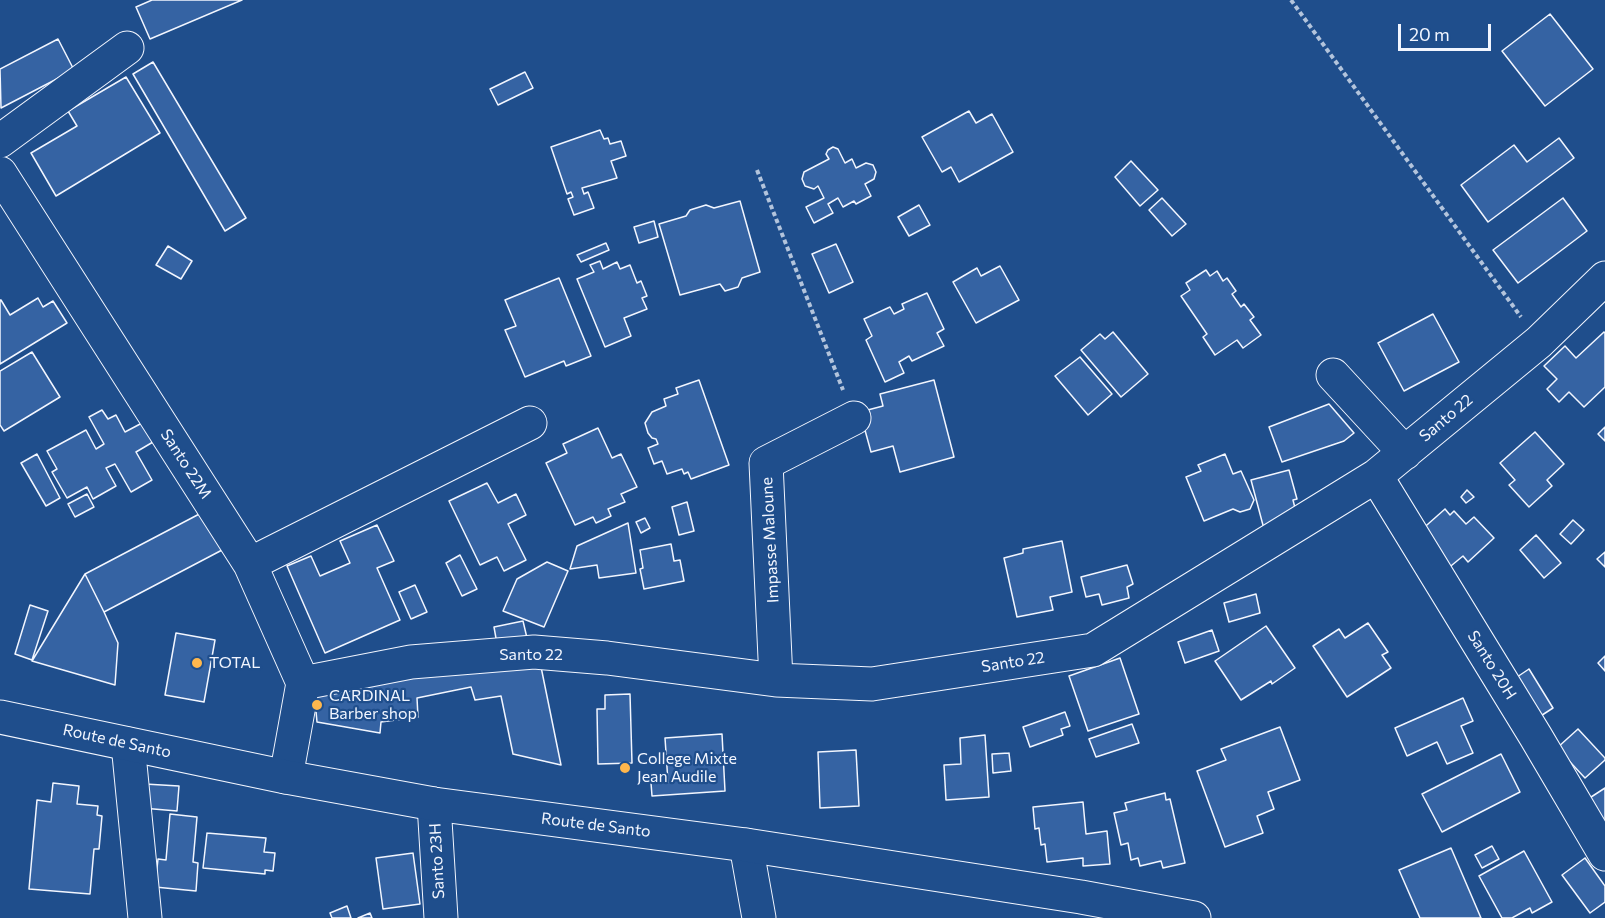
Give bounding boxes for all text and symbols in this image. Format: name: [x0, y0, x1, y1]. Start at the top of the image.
scale bar: [1401, 12, 1494, 50]
text: 20 m: [1409, 23, 1450, 45]
street label: Santo 22: [1415, 390, 1477, 446]
street label: Santo 22M: [156, 426, 216, 502]
street label: Impasse Maloune: [757, 477, 783, 603]
street label: Santo 20H: [1463, 627, 1521, 703]
street label: Santo 22: [499, 645, 563, 665]
street label: Santo 22: [980, 648, 1046, 676]
place label: TOTAL: [209, 653, 260, 673]
marker: TOTAL: [190, 656, 204, 670]
place label: CARDINAL Barber shop: [329, 686, 417, 724]
marker: CARDINAL Barber shop: [310, 698, 324, 712]
street label: Route de Santo: [61, 720, 173, 762]
place label: College Mixte Jean Audile: [637, 749, 737, 787]
marker: College Mixte Jean Audile: [618, 761, 632, 775]
street label: Route de Santo: [540, 809, 652, 841]
street label: Santo 23H: [425, 823, 449, 899]

